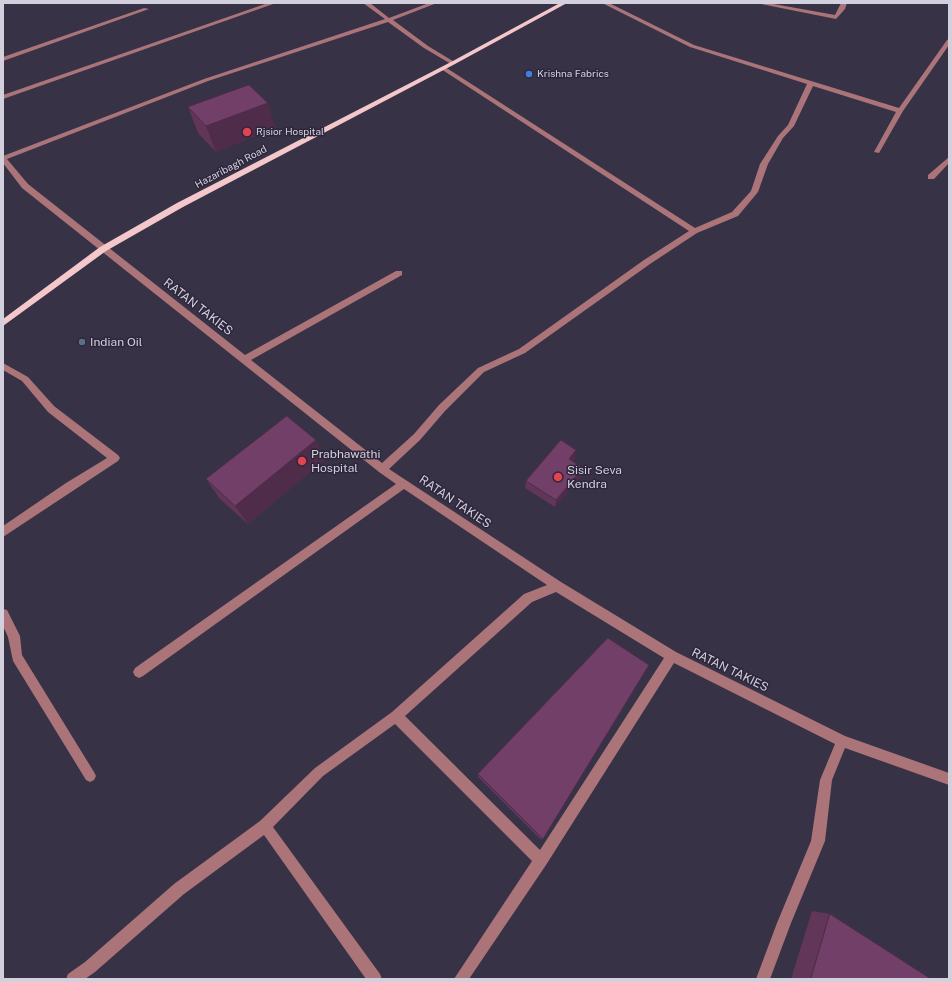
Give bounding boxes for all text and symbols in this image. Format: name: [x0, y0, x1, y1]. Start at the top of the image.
place label: Krishna Fabrics: [537, 68, 609, 80]
marker: Krishna Fabrics: [524, 69, 534, 79]
marker: Rjsior Hospital: [241, 126, 253, 138]
place label: Rjsior Hospital: [256, 126, 324, 138]
street label: Hazaribagh Road: [193, 143, 269, 191]
street label: RATAN TAKIES: [161, 276, 235, 338]
place label: Indian Oil: [90, 335, 142, 349]
marker: Indian Oil: [77, 337, 87, 347]
place label: Prabhawathi Hospital: [311, 447, 380, 475]
marker: Prabhawathi Hospital: [296, 455, 308, 467]
place label: Sisir Seva Kendra: [567, 463, 622, 491]
marker: Sisir Seva Kendra: [552, 471, 564, 483]
street label: RATAN TAKIES: [416, 473, 494, 531]
street label: RATAN TAKIES: [689, 645, 771, 695]

